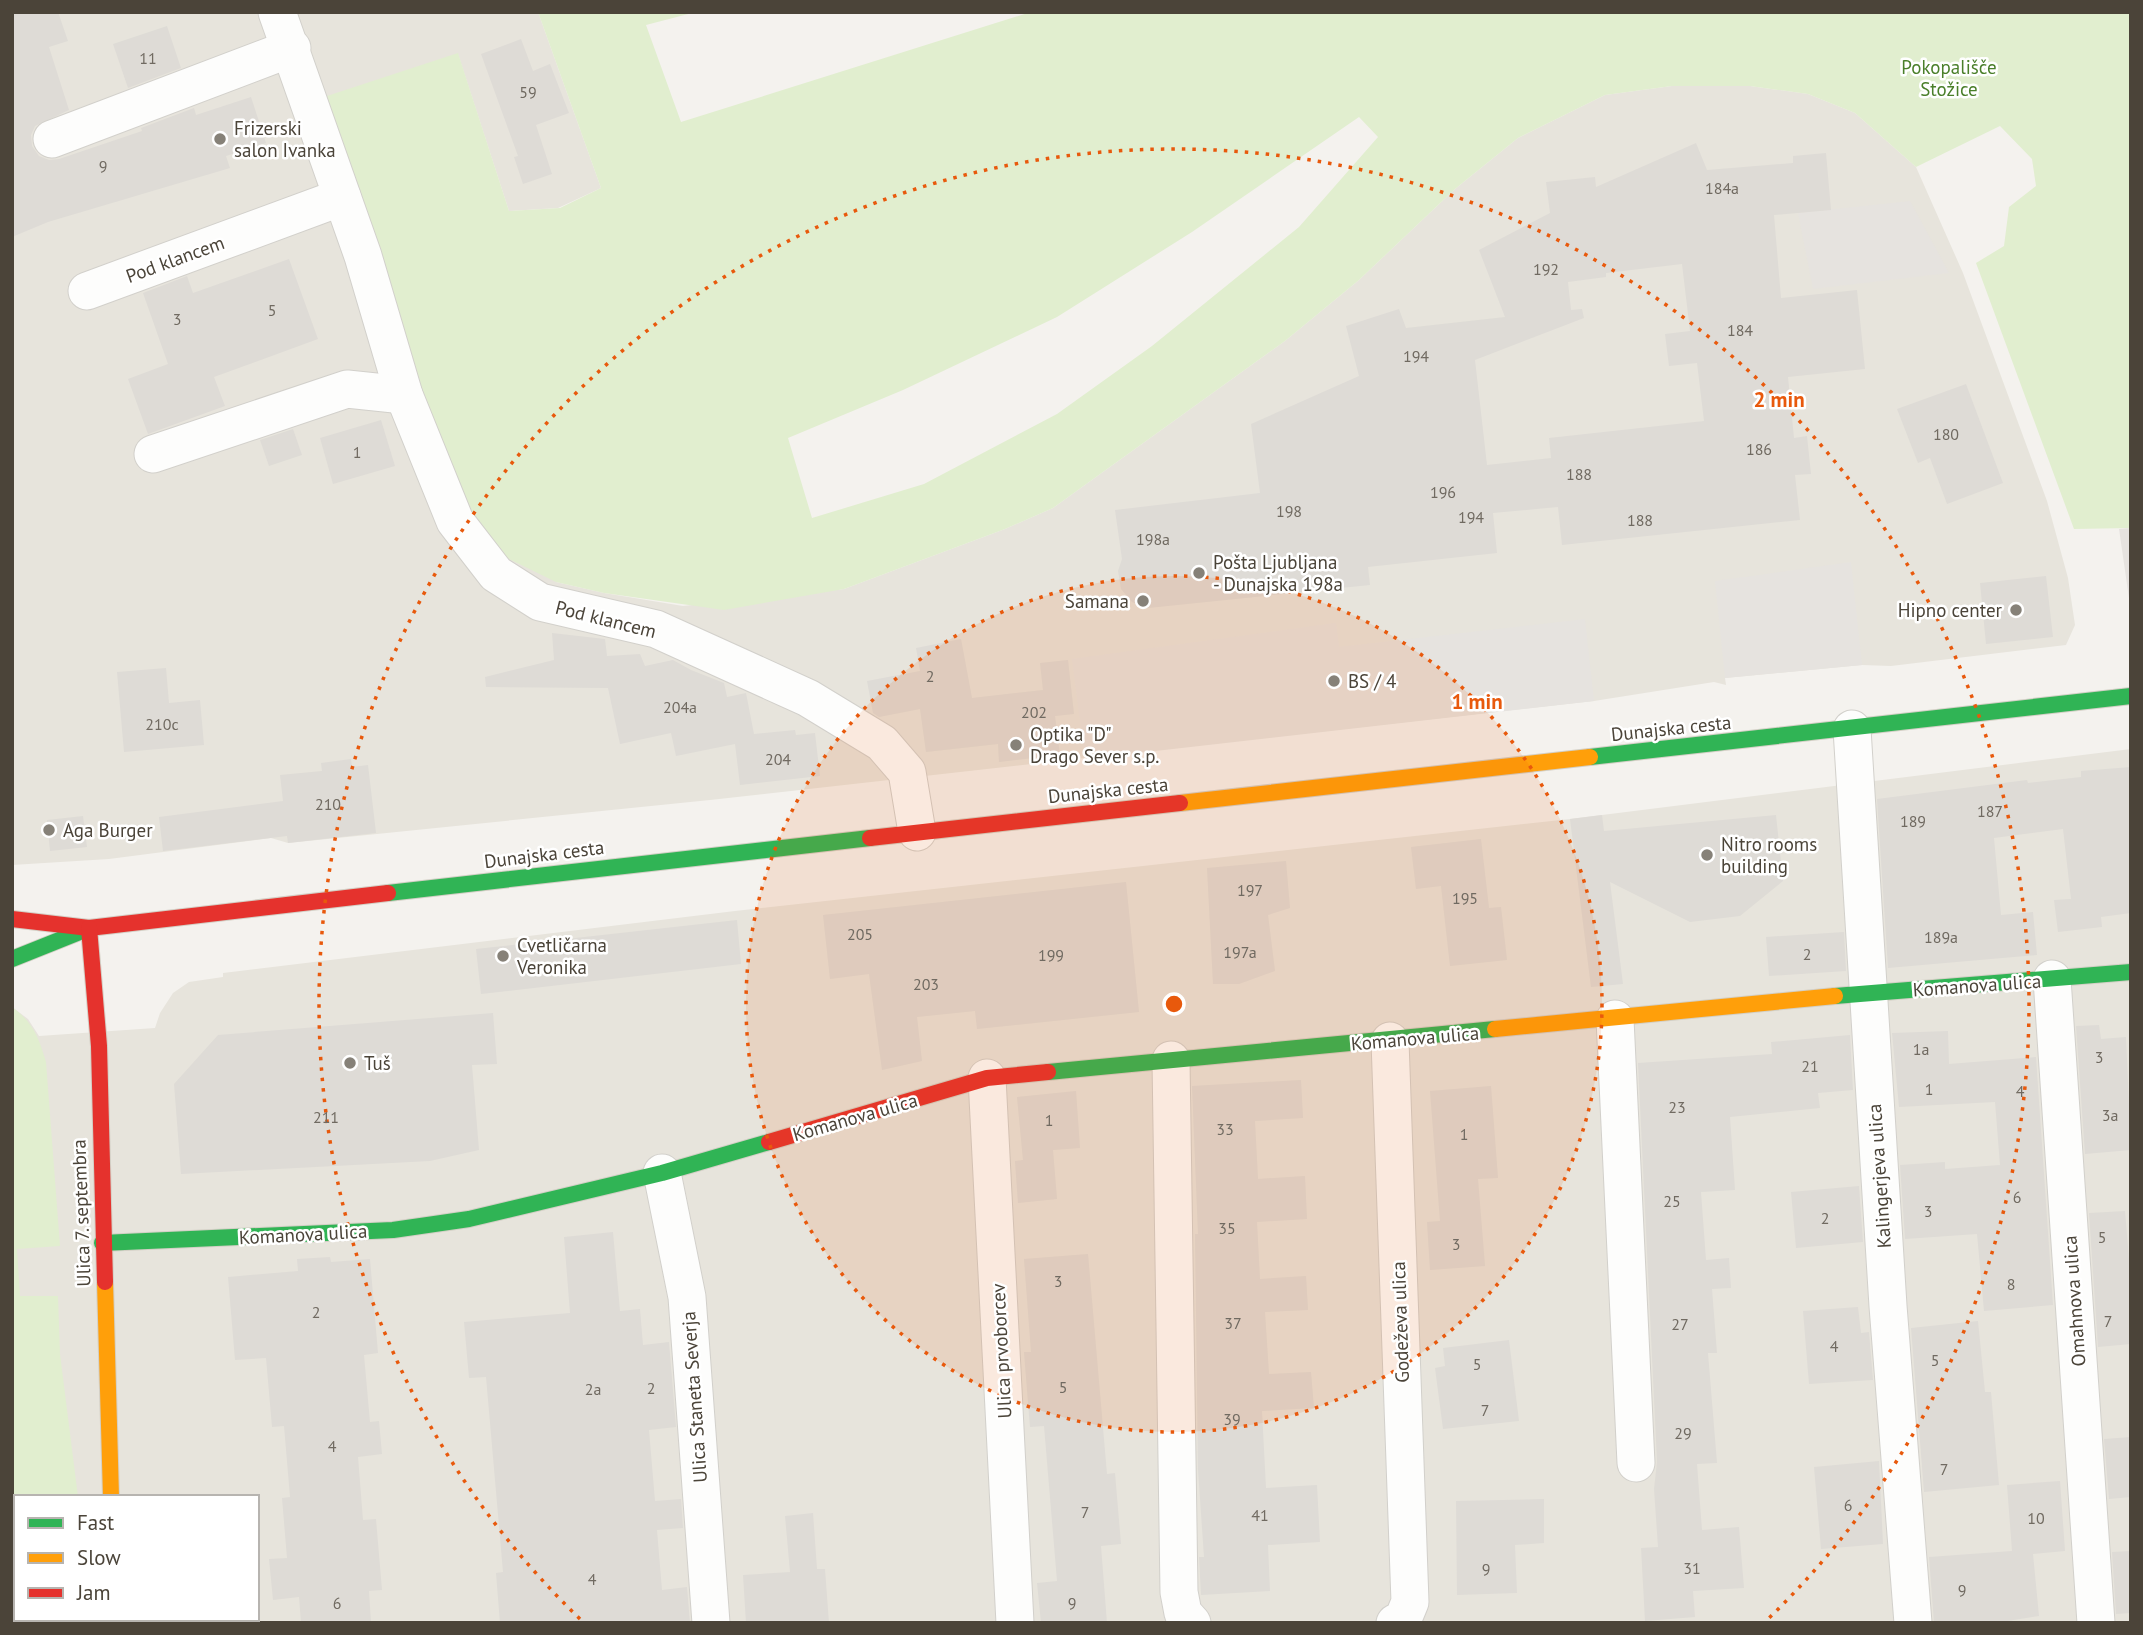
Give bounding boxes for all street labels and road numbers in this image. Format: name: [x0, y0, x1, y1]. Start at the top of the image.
street label: Pod klancem: [122, 230, 228, 288]
street label: Pod klancem: [553, 595, 659, 643]
street label: Dunajska cesta: [1610, 710, 1732, 746]
street label: Dunajska cesta: [1047, 772, 1169, 808]
street label: Dunajska cesta: [483, 835, 605, 873]
street label: Komanova ulica: [1912, 969, 2042, 1001]
street label: Komanova ulica: [1350, 1020, 1480, 1056]
street label: Komanova ulica: [790, 1088, 920, 1146]
street label: Kalingerjeva ulica: [1862, 1103, 1896, 1249]
street label: Ulica 7. septembra: [66, 1139, 96, 1287]
street label: Komanova ulica: [238, 1219, 368, 1249]
street label: Omahnova ulica: [2057, 1235, 2091, 1367]
street label: Godeževa ulica: [1386, 1261, 1414, 1383]
street label: Ulica prvoborcev: [985, 1283, 1017, 1419]
street label: Ulica Staneta Severja: [676, 1310, 712, 1484]

